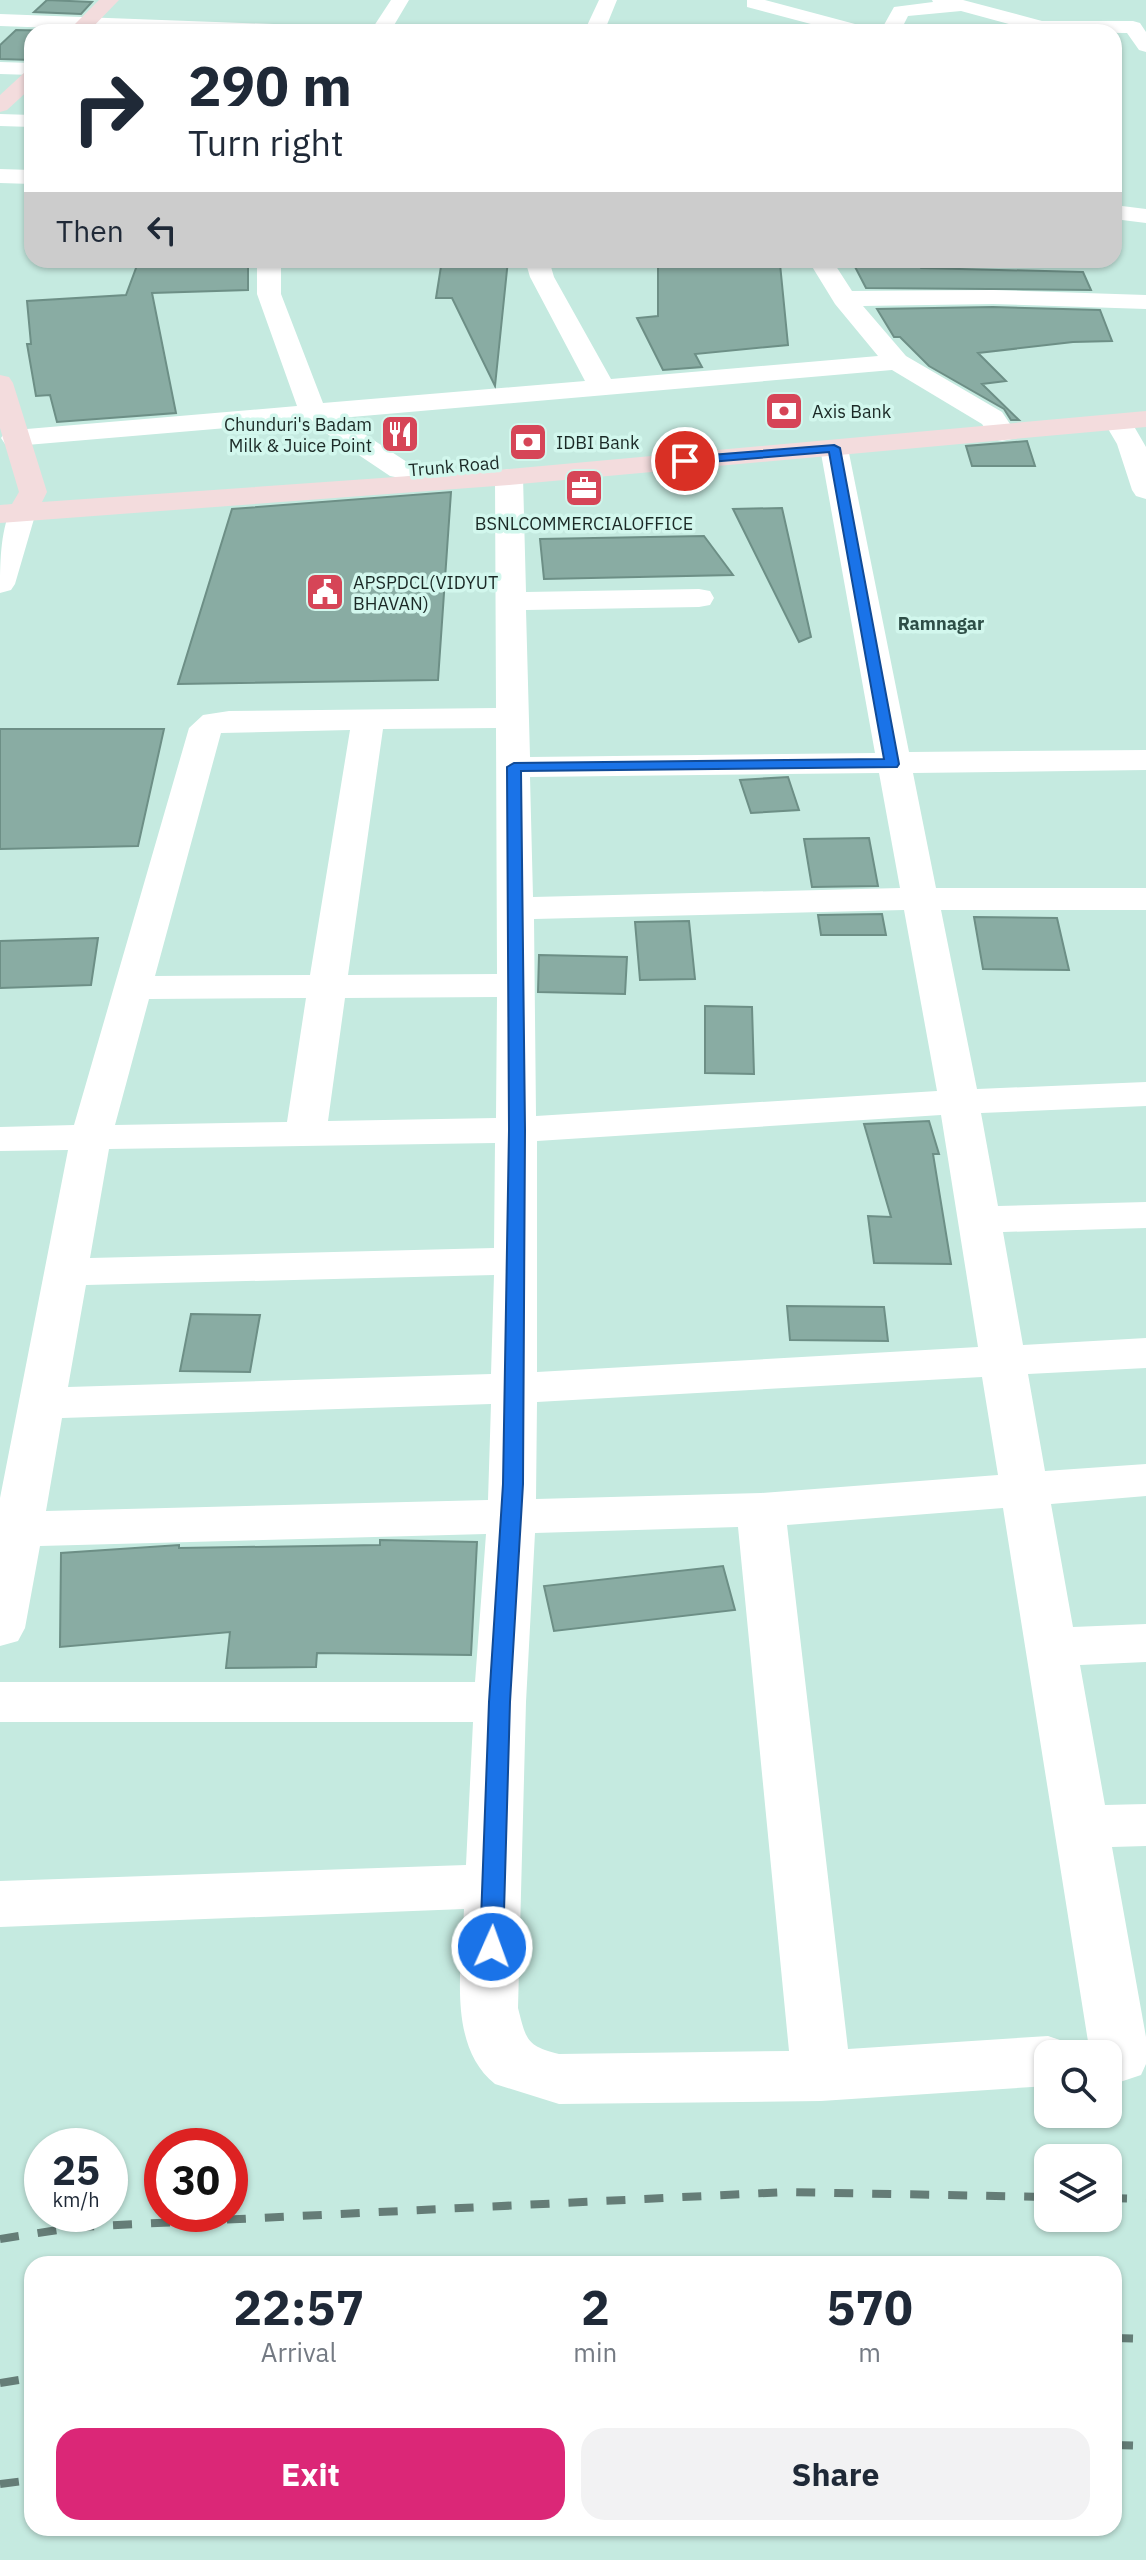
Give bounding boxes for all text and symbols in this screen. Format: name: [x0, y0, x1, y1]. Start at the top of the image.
text: 290 m: [188, 49, 352, 121]
icon: right: [56, 56, 160, 160]
text: Turn right: [188, 119, 344, 166]
icon: left: [140, 208, 184, 252]
text: Then: [56, 211, 124, 250]
bank icon: Axis Bank: [763, 390, 805, 432]
place label: Axis Bank: [812, 400, 892, 423]
place label: Chunduri's Badam Milk & Juice Point: [224, 413, 372, 457]
restaurant icon: Chunduri's Badam Milk & Juice Point: [379, 413, 421, 455]
bank icon: IDBI Bank: [507, 421, 549, 463]
pin: [651, 427, 719, 495]
place label: IDBI Bank: [556, 431, 640, 454]
icon: arrive: [663, 439, 707, 483]
street label: Trunk Road: [407, 451, 501, 481]
office icon: BSNLCOMMERCIALOFFICE: [563, 467, 605, 509]
place label: BSNLCOMMERCIALOFFICE: [475, 512, 693, 535]
public building icon: APSPDCL(VIDYUT BHAVAN): [304, 571, 346, 613]
place label: APSPDCL(VIDYUT BHAVAN): [353, 571, 498, 615]
district label: Ramnagar: [898, 612, 984, 635]
position arrow: [450, 1905, 534, 1989]
map controls: [1034, 2040, 1122, 2232]
button: search: [1034, 2040, 1122, 2128]
speed limit sign: 30: [144, 2128, 248, 2232]
text: 25: [52, 2144, 100, 2196]
button: layers: [1034, 2144, 1122, 2232]
text: km/h: [52, 2186, 100, 2213]
text: 22:57: [233, 2276, 364, 2338]
text: 2: [581, 2276, 610, 2338]
text: 570: [826, 2276, 913, 2338]
text: Arrival: [261, 2335, 337, 2369]
text: min: [573, 2335, 617, 2369]
text: m: [858, 2335, 881, 2369]
button: Exit: [56, 2428, 565, 2520]
button: Share: [581, 2428, 1090, 2520]

